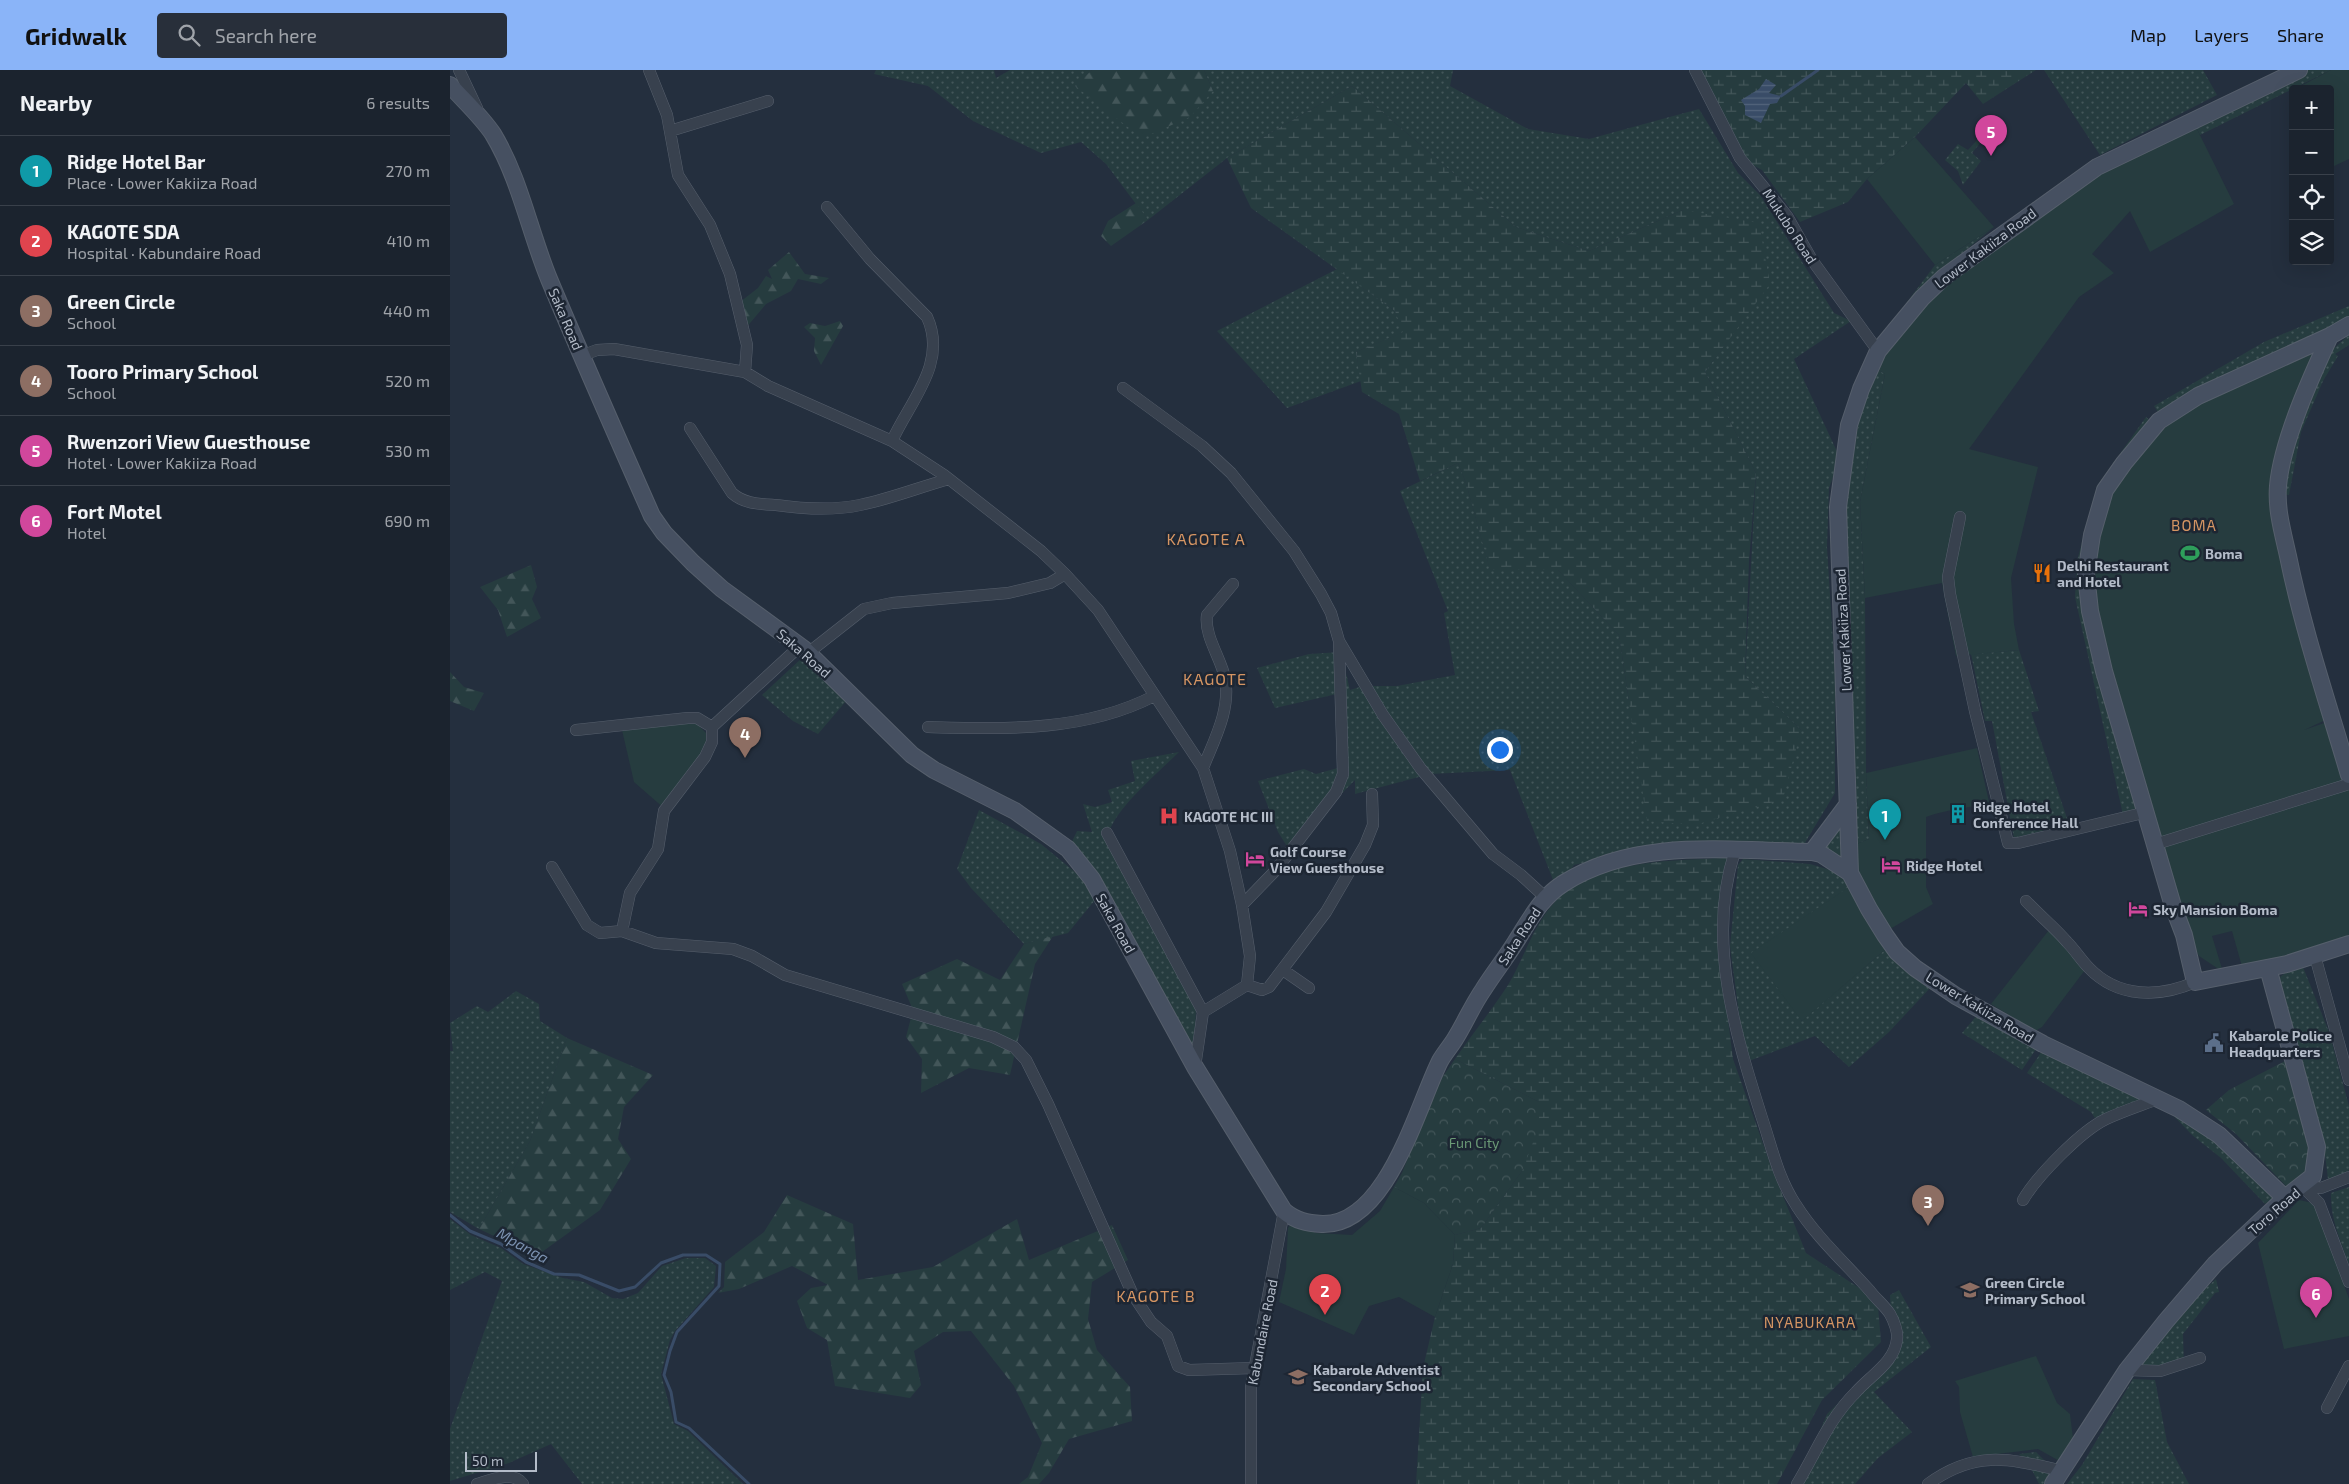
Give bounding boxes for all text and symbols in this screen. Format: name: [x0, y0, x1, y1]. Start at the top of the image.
search box: [157, 13, 507, 58]
text: Gridwalk: [25, 21, 127, 50]
icon: search: [175, 21, 203, 49]
text: Search here: [215, 24, 317, 47]
text: Map: [2130, 24, 2166, 46]
text: Layers: [2194, 24, 2249, 46]
text: Share: [2277, 24, 2324, 46]
map controls: [2289, 85, 2334, 265]
button: +: [2289, 85, 2334, 130]
text: Nearby: [20, 90, 92, 115]
text: 6 results: [366, 93, 430, 112]
pin: 5: [1975, 115, 2007, 156]
button: −: [2289, 130, 2334, 175]
text: Ridge Hotel Bar: [67, 150, 205, 173]
text: 1: [33, 161, 39, 180]
text: 270 m: [386, 161, 430, 180]
text: Place · Lower Kakiiza Road: [67, 173, 257, 192]
button: locate: [2289, 175, 2334, 220]
street label: Mukubo Road: [1759, 185, 1821, 267]
street label: Lower Kakiiza Road: [1931, 204, 2039, 292]
text: KAGOTE SDA: [67, 220, 179, 243]
button: layers: [2289, 220, 2334, 265]
text: 2: [31, 231, 41, 250]
text: 410 m: [387, 231, 430, 250]
text: Hospital · Kabundaire Road: [67, 243, 261, 262]
street label: Saka Road: [545, 285, 587, 353]
text: Green Circle: [67, 290, 175, 313]
text: 3: [31, 301, 41, 320]
text: 440 m: [383, 301, 430, 320]
text: School: [67, 313, 116, 332]
text: Tooro Primary School: [67, 360, 258, 383]
text: 4: [31, 371, 41, 390]
text: 520 m: [385, 371, 430, 390]
text: School: [67, 383, 116, 402]
text: Rwenzori View Guesthouse: [67, 430, 311, 453]
text: 5: [32, 441, 40, 460]
text: 530 m: [385, 441, 430, 460]
text: Hotel · Lower Kakiiza Road: [67, 453, 257, 472]
text: Fort Motel: [67, 500, 162, 523]
text: 6: [31, 511, 41, 530]
text: 690 m: [384, 511, 430, 530]
district label: BOMA: [2171, 516, 2217, 534]
text: Hotel: [67, 523, 106, 542]
district label: KAGOTE A: [1166, 529, 1246, 548]
sports icon: Boma: [2179, 542, 2201, 564]
place label: Boma: [2205, 545, 2243, 562]
place label: Delhi Restaurant and Hotel: [2057, 557, 2169, 590]
restaurant icon: Delhi Restaurant and Hotel: [2031, 562, 2053, 584]
street label: Lower Kakiiza Road: [1831, 568, 1855, 692]
street label: Saka Road: [774, 625, 834, 681]
district label: KAGOTE: [1183, 669, 1247, 688]
pin: 4: [729, 717, 761, 758]
your location: [1487, 737, 1513, 763]
place label: Ridge Hotel Conference Hall: [1973, 798, 2079, 831]
pin: 1: [1869, 799, 1901, 840]
building icon: Ridge Hotel Conference Hall: [1947, 803, 1969, 825]
hospital icon: KAGOTE HC III: [1158, 805, 1180, 827]
place label: KAGOTE HC III: [1184, 808, 1273, 825]
place label: Golf Course View Guesthouse: [1270, 843, 1384, 876]
hotel icon: Golf Course View Guesthouse: [1244, 848, 1266, 870]
hotel icon: Ridge Hotel: [1880, 854, 1902, 876]
place label: Ridge Hotel: [1906, 857, 1983, 874]
street label: Saka Road: [1093, 890, 1139, 956]
hotel icon: Sky Mansion Boma: [2127, 898, 2149, 920]
place label: Sky Mansion Boma: [2153, 901, 2277, 918]
street label: Saka Road: [1494, 904, 1544, 968]
street label: Lower Kakiiza Road: [1923, 968, 2037, 1046]
place label: Kabarole Police Headquarters: [2229, 1027, 2332, 1060]
public building icon: Kabarole Police Headquarters: [2203, 1032, 2225, 1054]
park label: Fun City: [1449, 1134, 1500, 1151]
street label: Toro Road: [2245, 1184, 2303, 1238]
pin: 3: [1912, 1185, 1944, 1226]
water label: Mpanga: [494, 1223, 552, 1267]
pin: 2: [1309, 1274, 1341, 1315]
place label: Green Circle Primary School: [1985, 1274, 2086, 1307]
pin: 6: [2300, 1277, 2332, 1318]
street label: Kabundaire Road: [1243, 1278, 1281, 1386]
school or university icon: Green Circle Primary School: [1959, 1279, 1981, 1301]
district label: KAGOTE B: [1116, 1286, 1196, 1305]
district label: NYABUKARA: [1764, 1313, 1856, 1331]
place label: Kabarole Adventist Secondary School: [1313, 1361, 1440, 1394]
school or university icon: Kabarole Adventist Secondary School: [1287, 1366, 1309, 1388]
scale bar: [465, 1449, 538, 1472]
text: 50 m: [472, 1452, 503, 1469]

